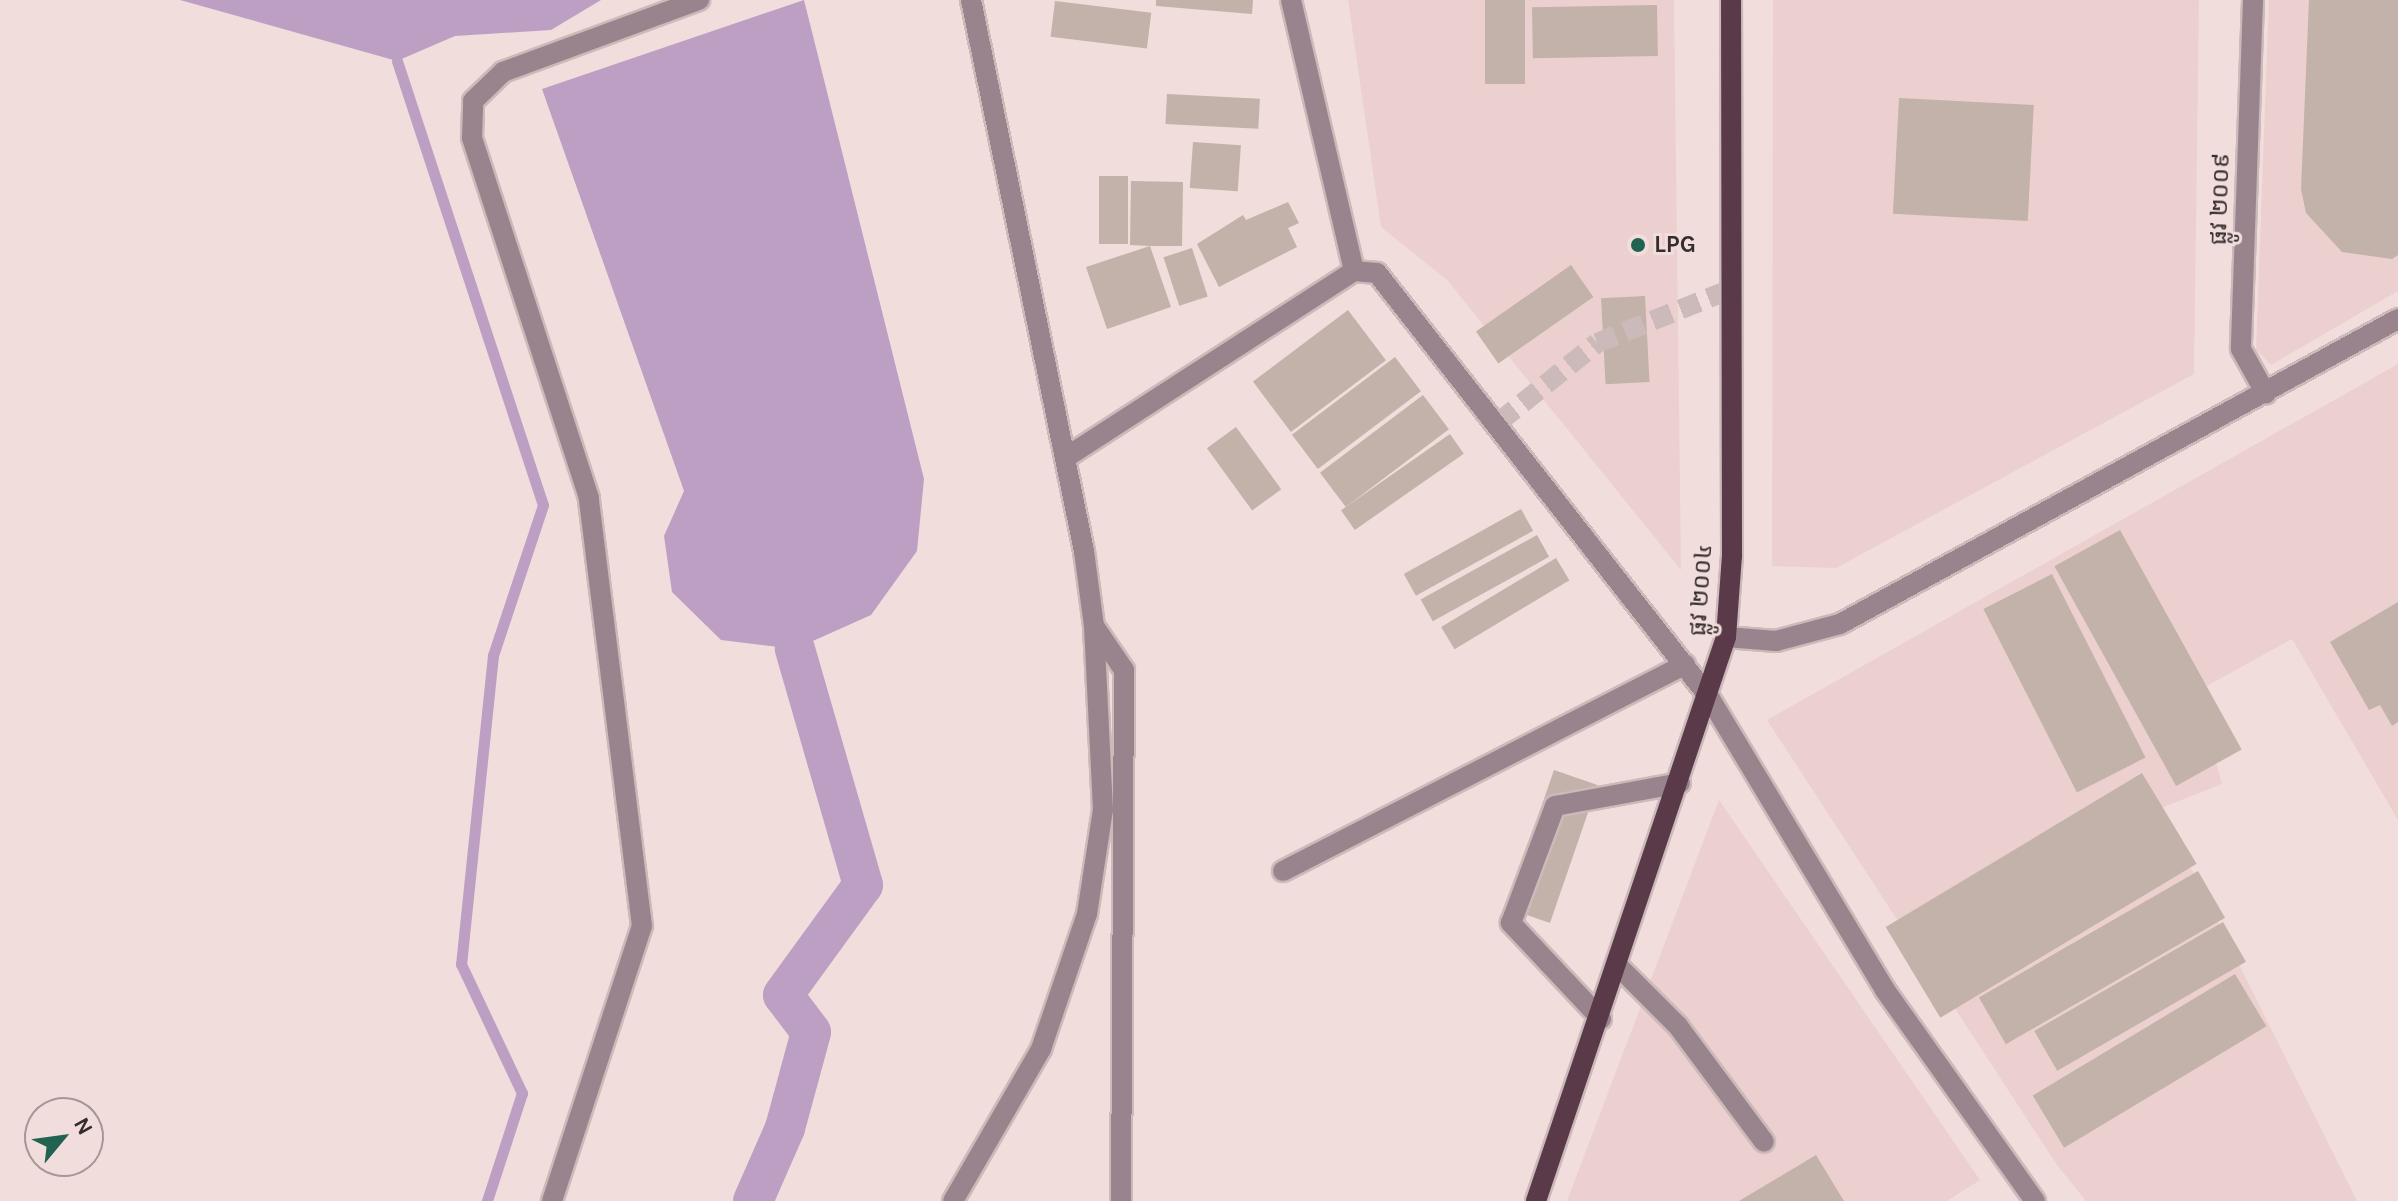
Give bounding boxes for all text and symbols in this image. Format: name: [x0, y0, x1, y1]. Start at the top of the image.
street label: ផ្លូវ ២០០៩: [2204, 152, 2236, 246]
place label: LPG: [1654, 231, 1696, 259]
marker: LPG: [1629, 236, 1647, 254]
street label: ផ្លូវ ២០០៤: [1683, 543, 1719, 637]
north arrow: [24, 1097, 104, 1177]
text: N: [68, 1113, 98, 1140]

